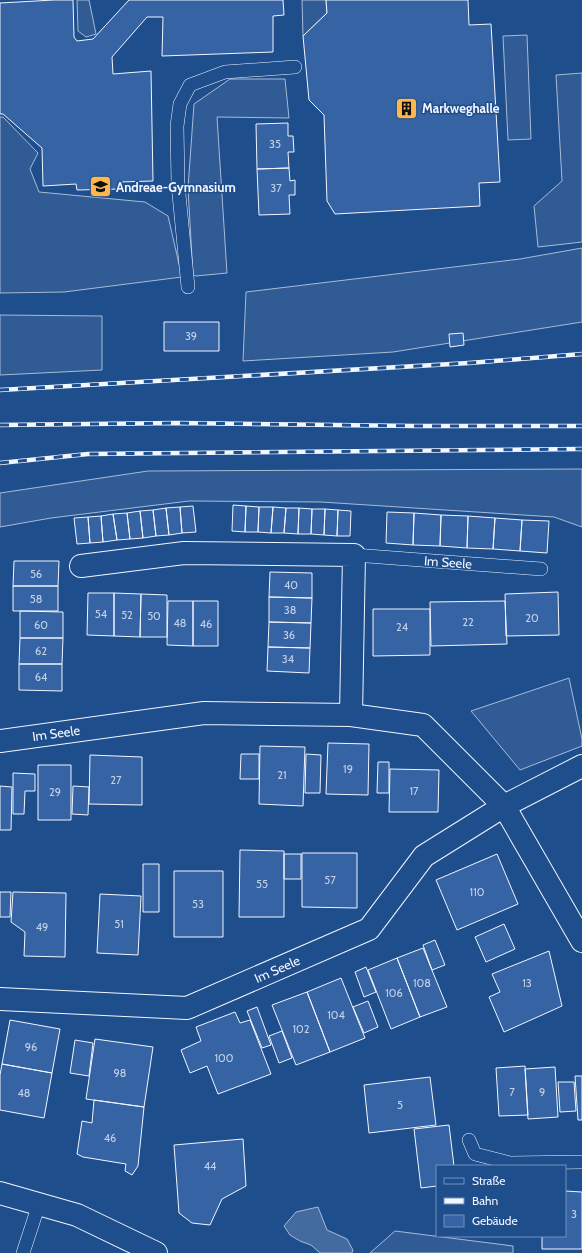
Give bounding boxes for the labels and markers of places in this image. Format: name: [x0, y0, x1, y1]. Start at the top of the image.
building icon: Markweghalle: [393, 95, 419, 121]
place label: Markweghalle: [422, 100, 500, 116]
school or university icon: Andreae-Gymnasium: [88, 174, 114, 200]
place label: Andreae-Gymnasium: [116, 179, 236, 195]

